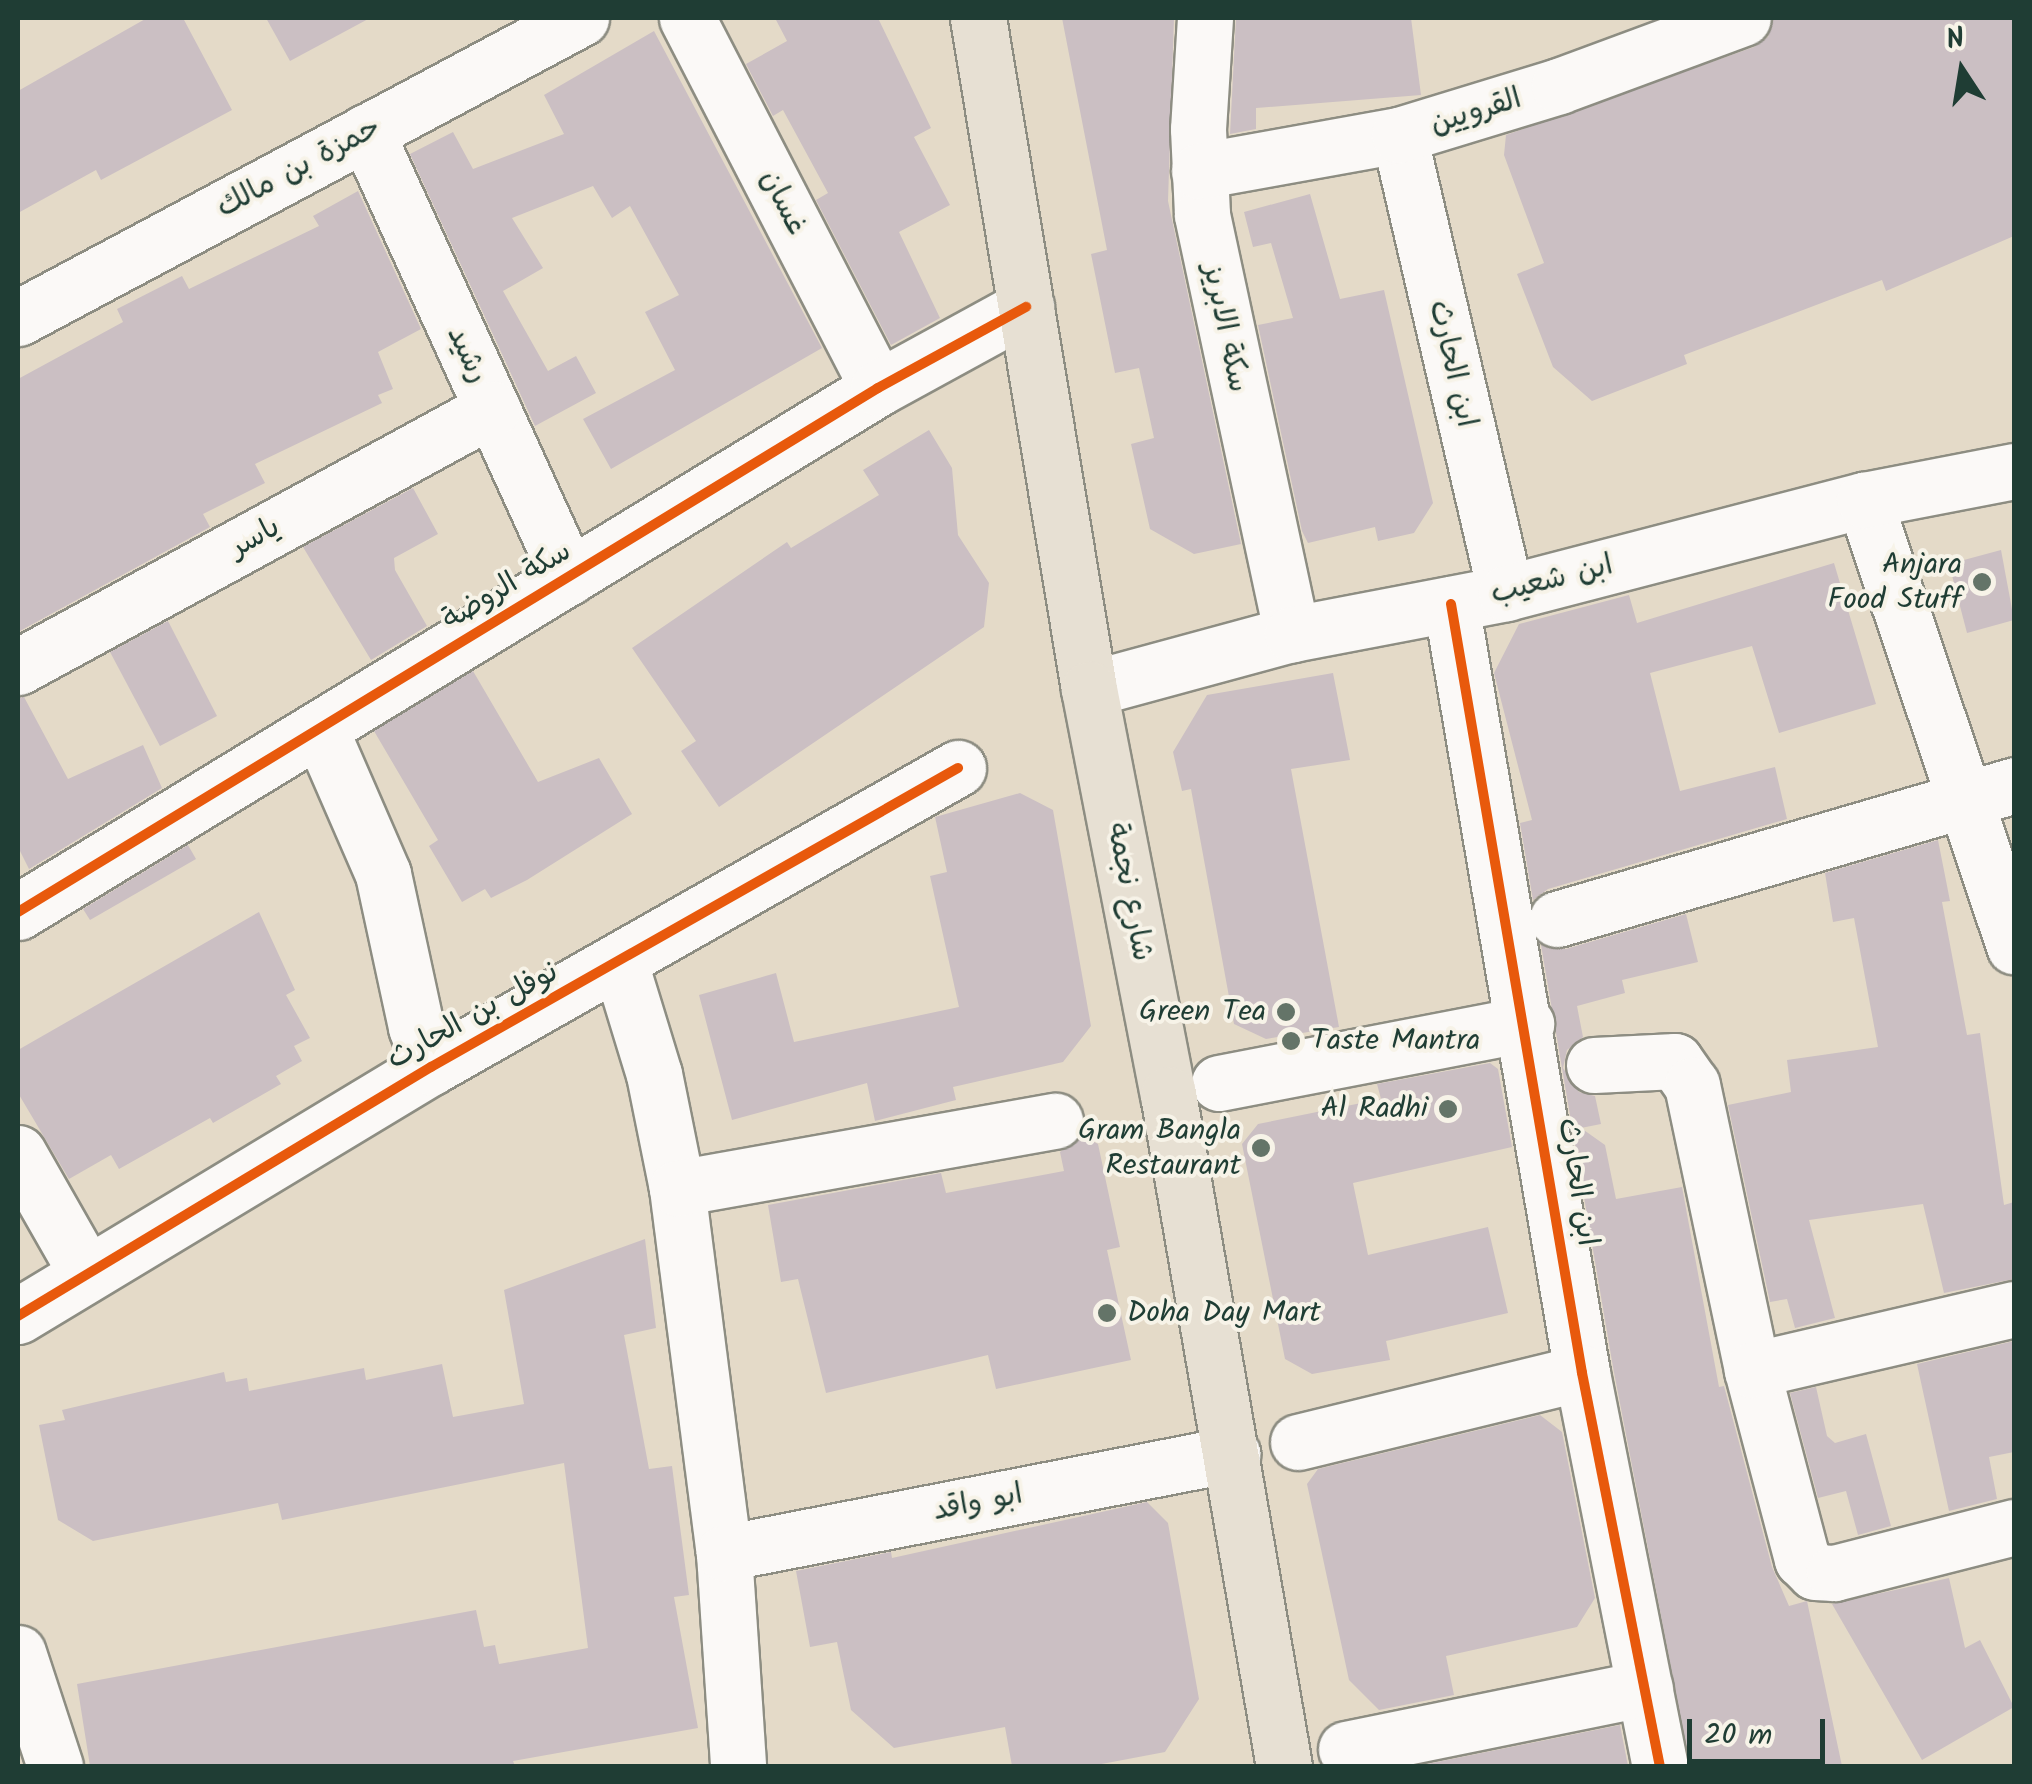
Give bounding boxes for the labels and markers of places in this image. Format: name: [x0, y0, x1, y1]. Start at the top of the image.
place label: Anjara Food Stuff: [1828, 547, 1962, 618]
marker: Anjara Food Stuff: [1971, 571, 1993, 593]
place label: Green Tea: [1139, 994, 1266, 1030]
marker: Green Tea: [1275, 1001, 1297, 1023]
place label: Taste Mantra: [1311, 1023, 1480, 1059]
marker: Taste Mantra: [1280, 1030, 1302, 1052]
place label: Al Radhi: [1321, 1091, 1428, 1127]
marker: Al Radhi: [1437, 1098, 1459, 1120]
place label: Gram Bangla Restaurant: [1078, 1113, 1241, 1184]
marker: Gram Bangla Restaurant: [1250, 1137, 1272, 1159]
place label: Doha Day Mart: [1127, 1295, 1321, 1331]
marker: Doha Day Mart: [1096, 1302, 1118, 1324]

